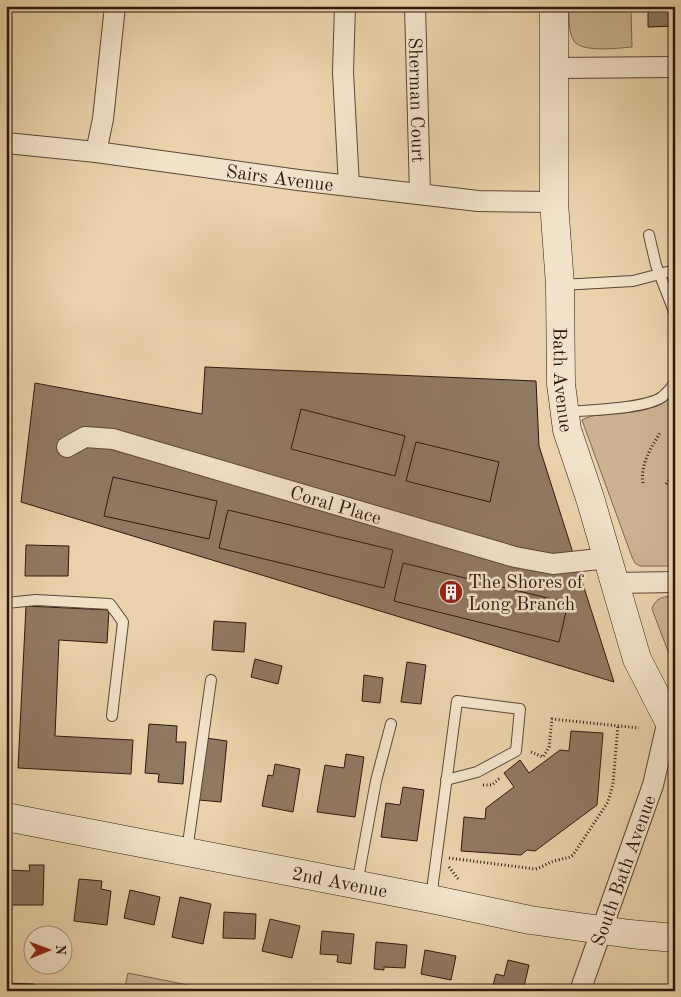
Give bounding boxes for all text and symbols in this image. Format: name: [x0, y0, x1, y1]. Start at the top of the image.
street label: Sherman Court: [404, 37, 426, 163]
street label: Sairs Avenue: [225, 163, 334, 196]
street label: Bath Avenue: [548, 327, 574, 434]
street label: Coral Place: [287, 484, 383, 529]
place label: The Shores of Long Branch: [468, 574, 584, 615]
building icon: The Shores of Long Branch: [438, 579, 464, 605]
street label: South Bath Avenue: [590, 793, 661, 949]
street label: 2nd Avenue: [290, 865, 389, 902]
north arrow: [22, 924, 72, 974]
text: N: [53, 944, 67, 956]

